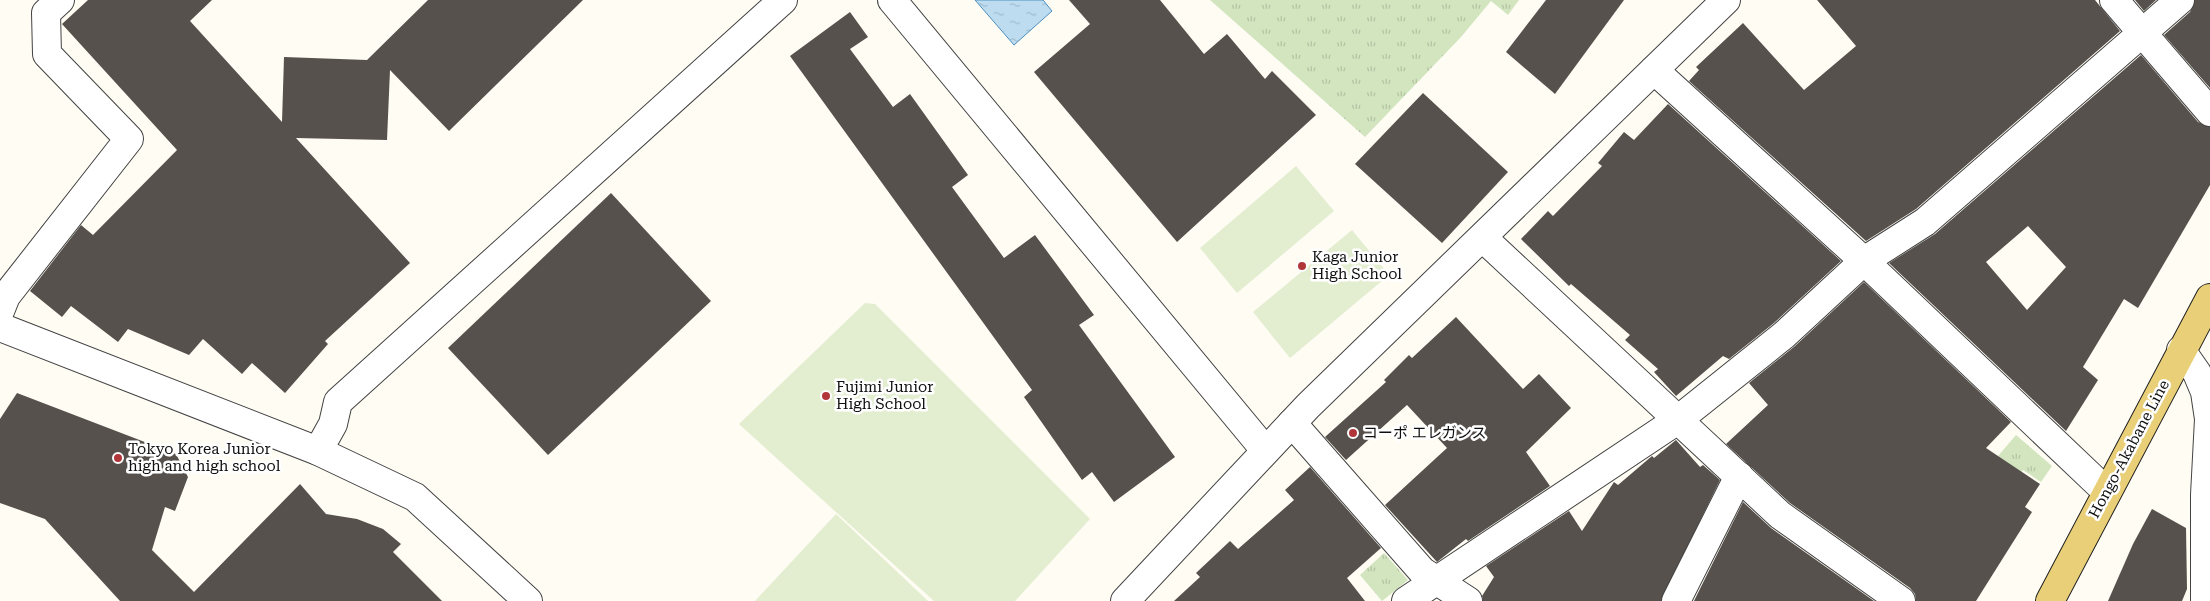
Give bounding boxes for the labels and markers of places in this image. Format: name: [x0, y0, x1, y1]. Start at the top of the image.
place label: Kaga Junior High School: [1312, 248, 1402, 283]
marker: Kaga Junior High School: [1296, 260, 1308, 272]
place label: Fujimi Junior High School: [836, 378, 933, 413]
marker: Fujimi Junior High School: [820, 390, 832, 402]
place label: コーポ エレガンス: [1363, 424, 1487, 442]
marker: コーポ エレガンス: [1347, 427, 1359, 439]
place label: Tokyo Korea Junior high and high school: [128, 440, 281, 475]
marker: Tokyo Korea Junior high and high school: [112, 452, 124, 464]

